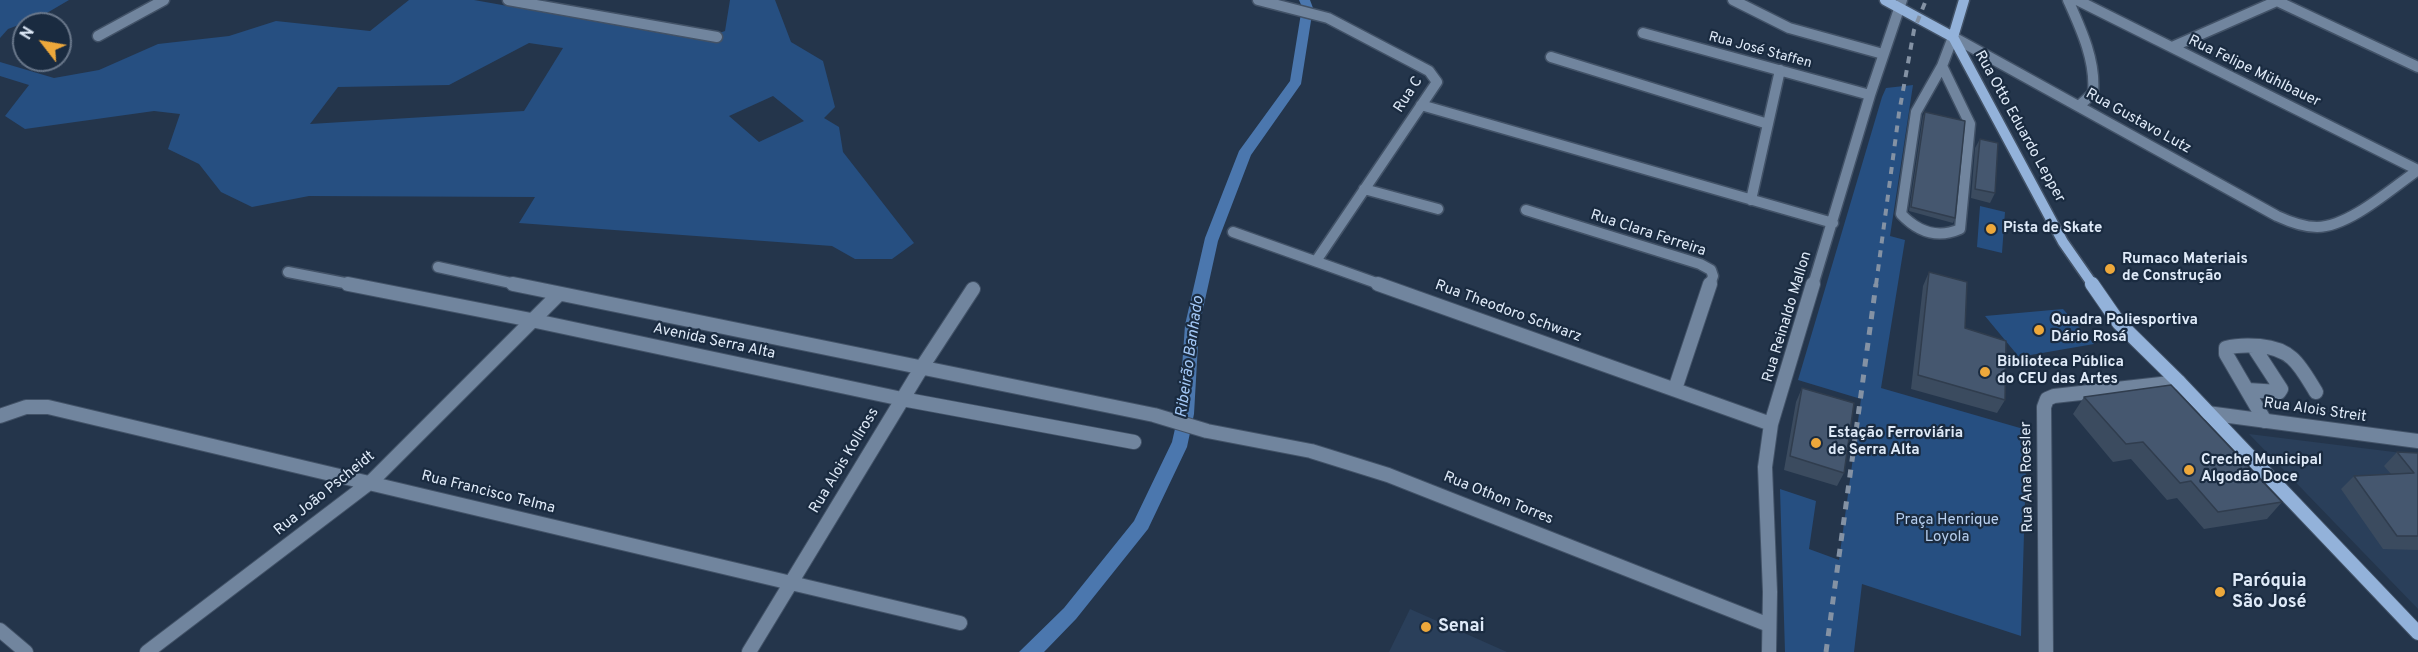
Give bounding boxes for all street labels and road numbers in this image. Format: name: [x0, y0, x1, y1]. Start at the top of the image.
street label: Rua José Staffen: [1707, 29, 1813, 73]
street label: Rua Felipe Mühlbauer: [2185, 32, 2323, 112]
street label: Rua Otto Eduardo Lepper: [1970, 48, 2068, 206]
street label: Rua C: [1391, 74, 1427, 116]
street label: Rua Gustavo Lutz: [2082, 85, 2194, 159]
street label: Rua Clara Ferreira: [1588, 207, 1708, 261]
street label: Rua Reinaldo Mallon: [1760, 249, 1816, 385]
street label: Rua Theodoro Schwarz: [1432, 277, 1584, 347]
street label: Avenida Serra Alta: [651, 320, 777, 364]
street label: Rua Alois Streit: [2263, 395, 2367, 427]
street label: Rua Alois Kollross: [806, 405, 884, 517]
street label: Rua Ana Roesler: [2018, 421, 2038, 533]
street label: Rua João Pscheidt: [271, 448, 379, 540]
street label: Rua Francisco Telma: [419, 468, 557, 518]
street label: Rua Othon Torres: [1440, 469, 1556, 529]

